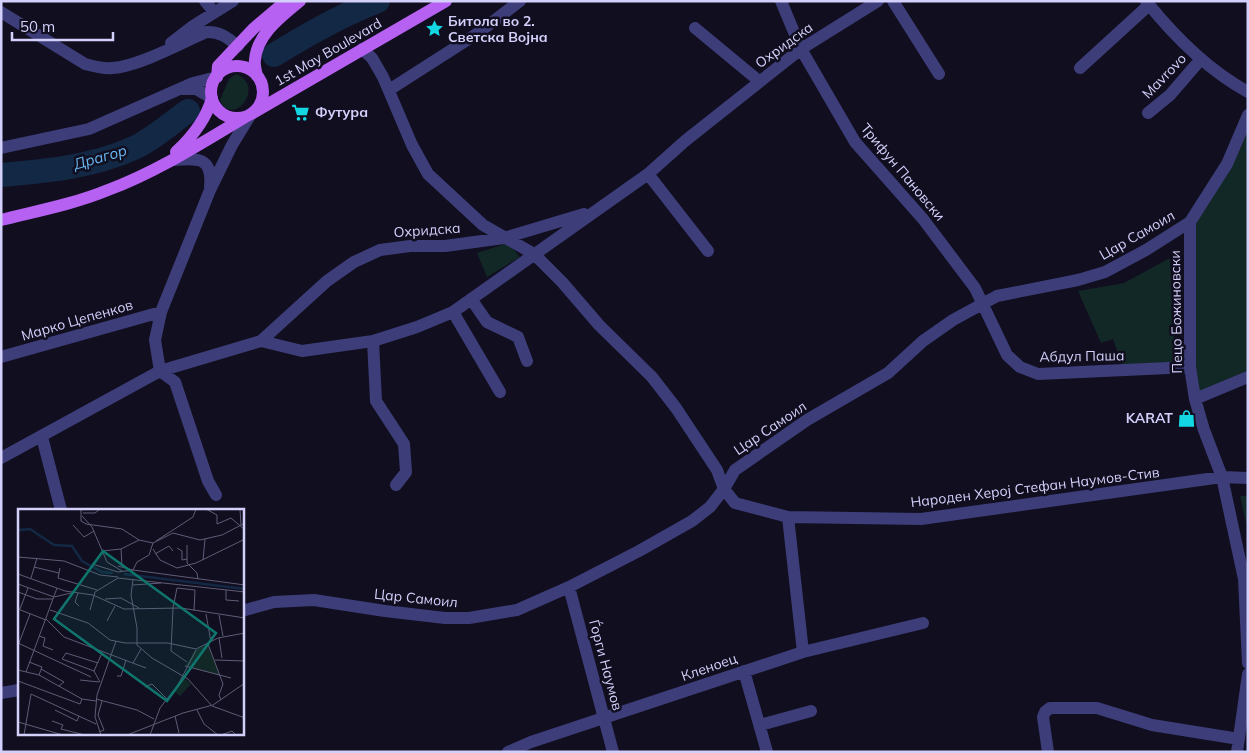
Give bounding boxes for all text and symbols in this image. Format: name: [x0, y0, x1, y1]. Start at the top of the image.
scale bar: [12, 10, 114, 42]
place label: Битола во 2. Светска Војна: [448, 12, 548, 46]
street label: 1st May Boulevard: [271, 14, 385, 90]
text: 50 m: [20, 17, 55, 36]
street label: Охридска: [752, 18, 816, 72]
place icon: Битола во 2. Светска Војна: [424, 19, 444, 39]
street label: Mavrovo: [1138, 50, 1190, 102]
supermarket icon: Футура: [291, 102, 311, 122]
place label: Футура: [315, 103, 368, 121]
street label: Трифун Пановски: [857, 120, 949, 224]
water label: Драгор: [70, 140, 129, 174]
street label: Цар Самоил: [1096, 206, 1178, 264]
street label: Охридска: [393, 219, 461, 241]
street label: Пецо Божиновски: [1166, 250, 1186, 374]
street label: Марко Цепенков: [19, 295, 135, 345]
street label: Абдул Паша: [1039, 346, 1125, 366]
street label: Цар Самоил: [730, 397, 810, 459]
shop icon: KARAT: [1177, 408, 1197, 428]
place label: KARAT: [1126, 409, 1173, 427]
street label: Народен Херој Стефан Наумов-Стив: [909, 463, 1161, 511]
inset map: [18, 509, 244, 736]
street label: Цар Самоил: [373, 585, 459, 611]
street label: Ѓорги Наумов: [585, 618, 627, 713]
street label: Кленоец: [679, 649, 740, 685]

